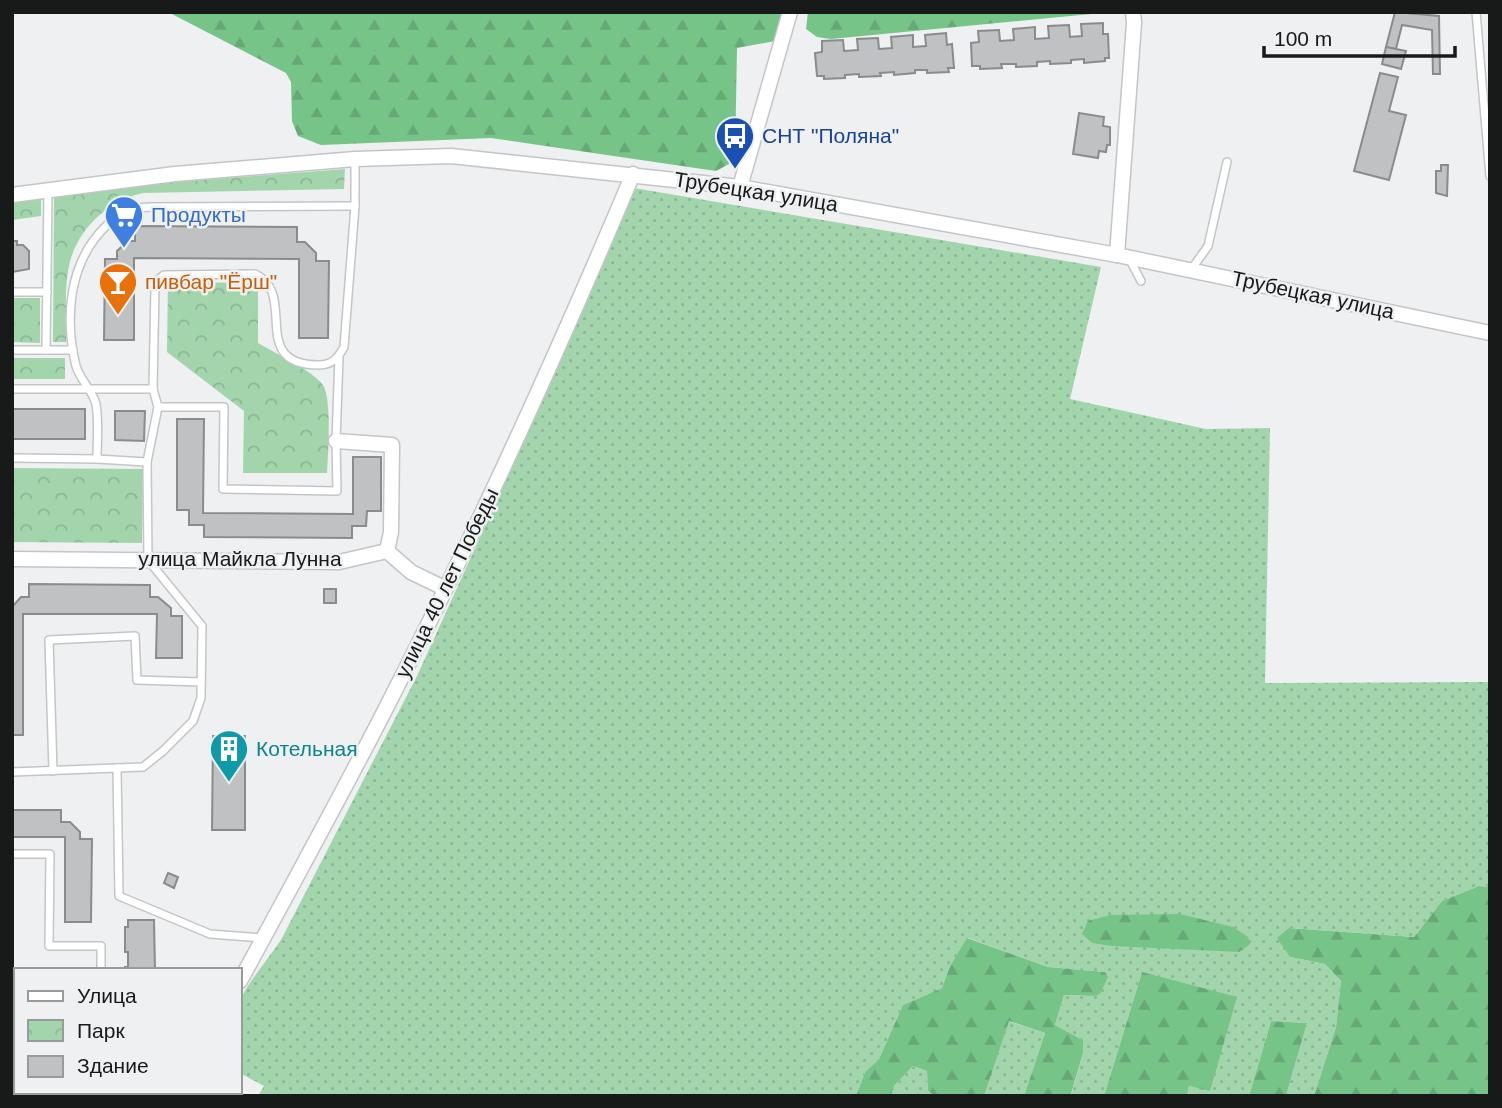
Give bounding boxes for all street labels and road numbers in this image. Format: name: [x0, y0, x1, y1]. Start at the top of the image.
street label: Трубецкая улица: [673, 167, 840, 216]
street label: Трубецкая улица: [1230, 266, 1397, 323]
street label: улица 40 лет Победы: [390, 484, 503, 682]
street label: улица Майкла Лунна: [138, 547, 342, 570]

